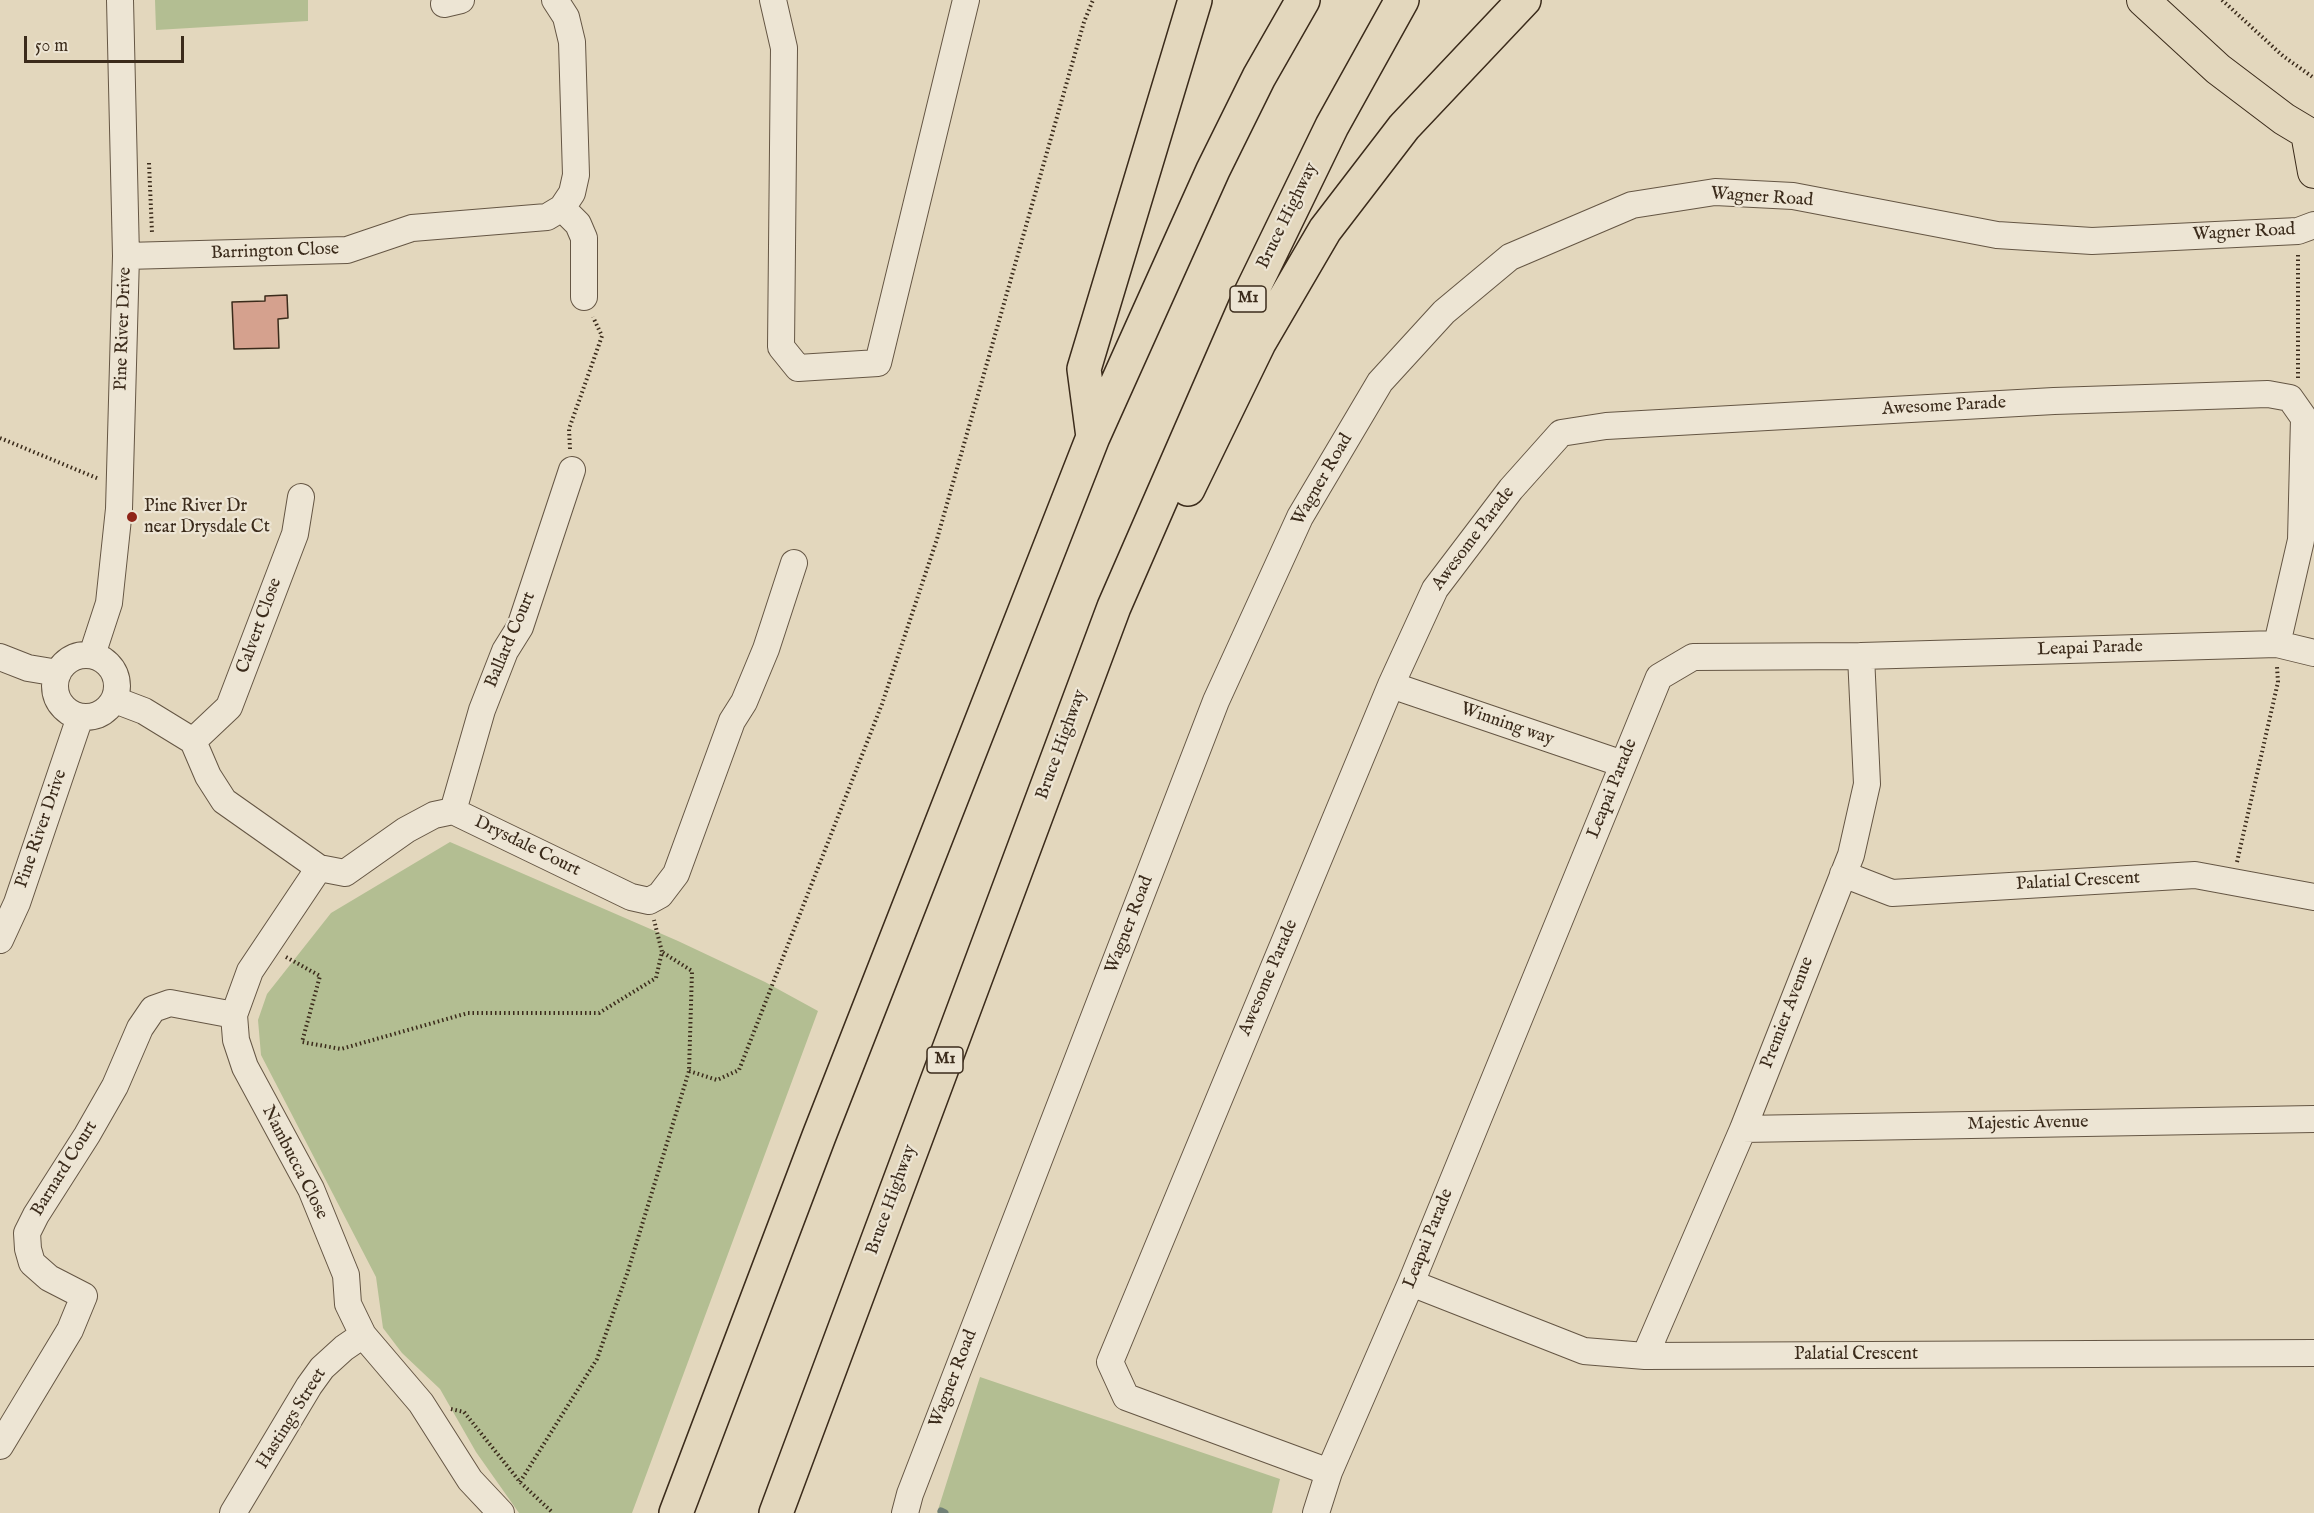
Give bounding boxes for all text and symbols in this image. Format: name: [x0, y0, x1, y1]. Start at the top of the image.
scale bar: [27, 24, 188, 62]
text: 50 m: [35, 35, 68, 58]
street label: Bruce Highway: [1253, 159, 1323, 273]
street label: Wagner Road: [1710, 184, 1814, 212]
street label: Wagner Road: [2192, 220, 2296, 246]
street label: Barrington Close: [210, 239, 340, 265]
street label: Pine River Drive: [111, 267, 137, 391]
road number: M1: [1230, 286, 1266, 312]
street label: Awesome Parade: [1881, 393, 2007, 421]
street label: Wagner Road: [1288, 430, 1358, 530]
street label: Awesome Parade: [1428, 483, 1520, 595]
place label: Pine River Dr near Drysdale Ct: [144, 496, 270, 538]
marker: Pine River Dr near Drysdale Ct: [125, 510, 139, 524]
street label: Calvert Close: [233, 575, 287, 677]
street label: Ballard Court: [481, 589, 541, 691]
street label: Leapai Parade: [2037, 636, 2143, 662]
street label: Bruce Highway: [1032, 687, 1092, 803]
street label: Winning way: [1457, 699, 1557, 751]
street label: Leapai Parade: [1583, 736, 1643, 842]
street label: Pine River Drive: [12, 767, 72, 891]
street label: Drysdale Court: [470, 812, 584, 882]
street label: Palatial Crescent: [2015, 868, 2141, 896]
street label: Wagner Road: [1102, 873, 1158, 977]
street label: Awesome Parade: [1235, 917, 1303, 1039]
street label: Premier Avenue: [1757, 954, 1819, 1072]
road number: M1: [927, 1047, 963, 1073]
street label: Nambucca Close: [256, 1103, 332, 1223]
street label: Majestic Avenue: [1967, 1112, 2089, 1136]
street label: Barnard Court: [27, 1117, 103, 1221]
street label: Bruce Highway: [862, 1142, 922, 1258]
street label: Leapai Parade: [1399, 1186, 1459, 1292]
street label: Wagner Road: [926, 1327, 982, 1431]
street label: Palatial Crescent: [1794, 1344, 1918, 1366]
street label: Hastings Street: [252, 1365, 332, 1473]

